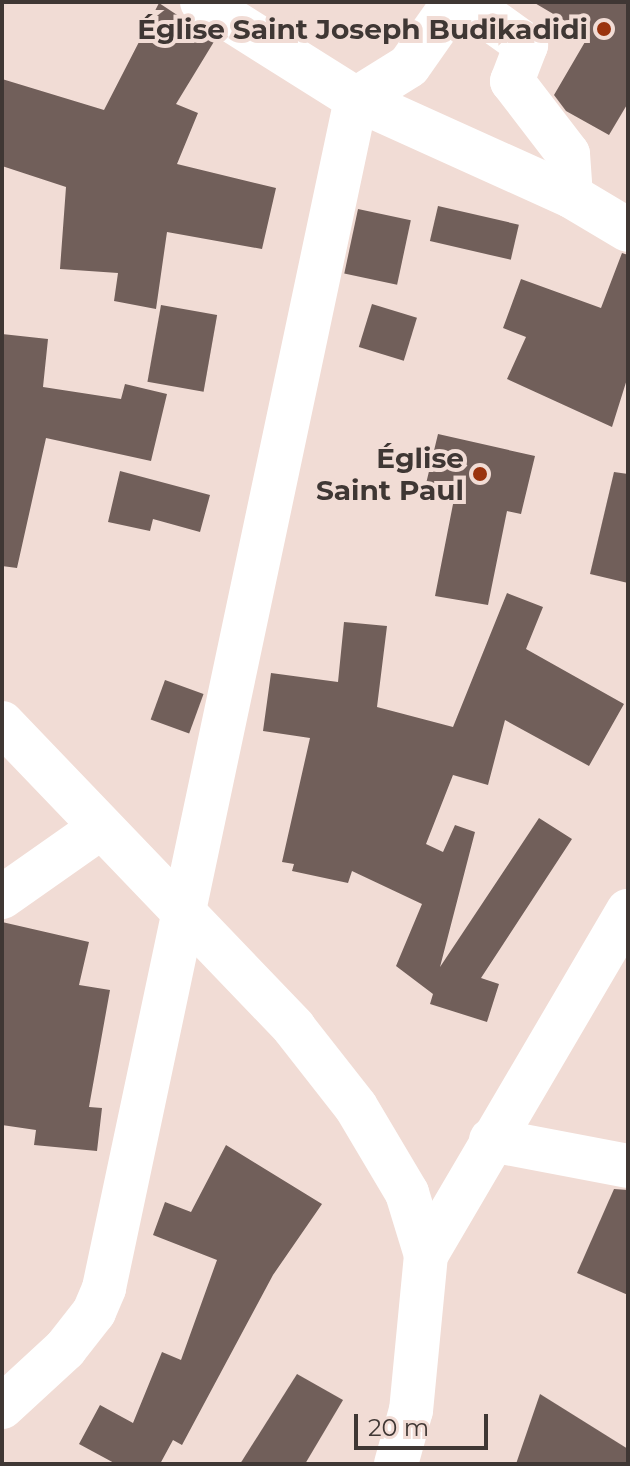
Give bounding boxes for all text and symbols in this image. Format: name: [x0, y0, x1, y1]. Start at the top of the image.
place label: Église Saint Joseph Budikadidi: [137, 12, 588, 46]
marker: Église Saint Joseph Budikadidi: [595, 20, 613, 38]
place label: Église Saint Paul: [316, 441, 464, 507]
marker: Église Saint Paul: [471, 465, 489, 483]
scale bar: [358, 1398, 492, 1448]
text: 20 m: [368, 1413, 429, 1442]

